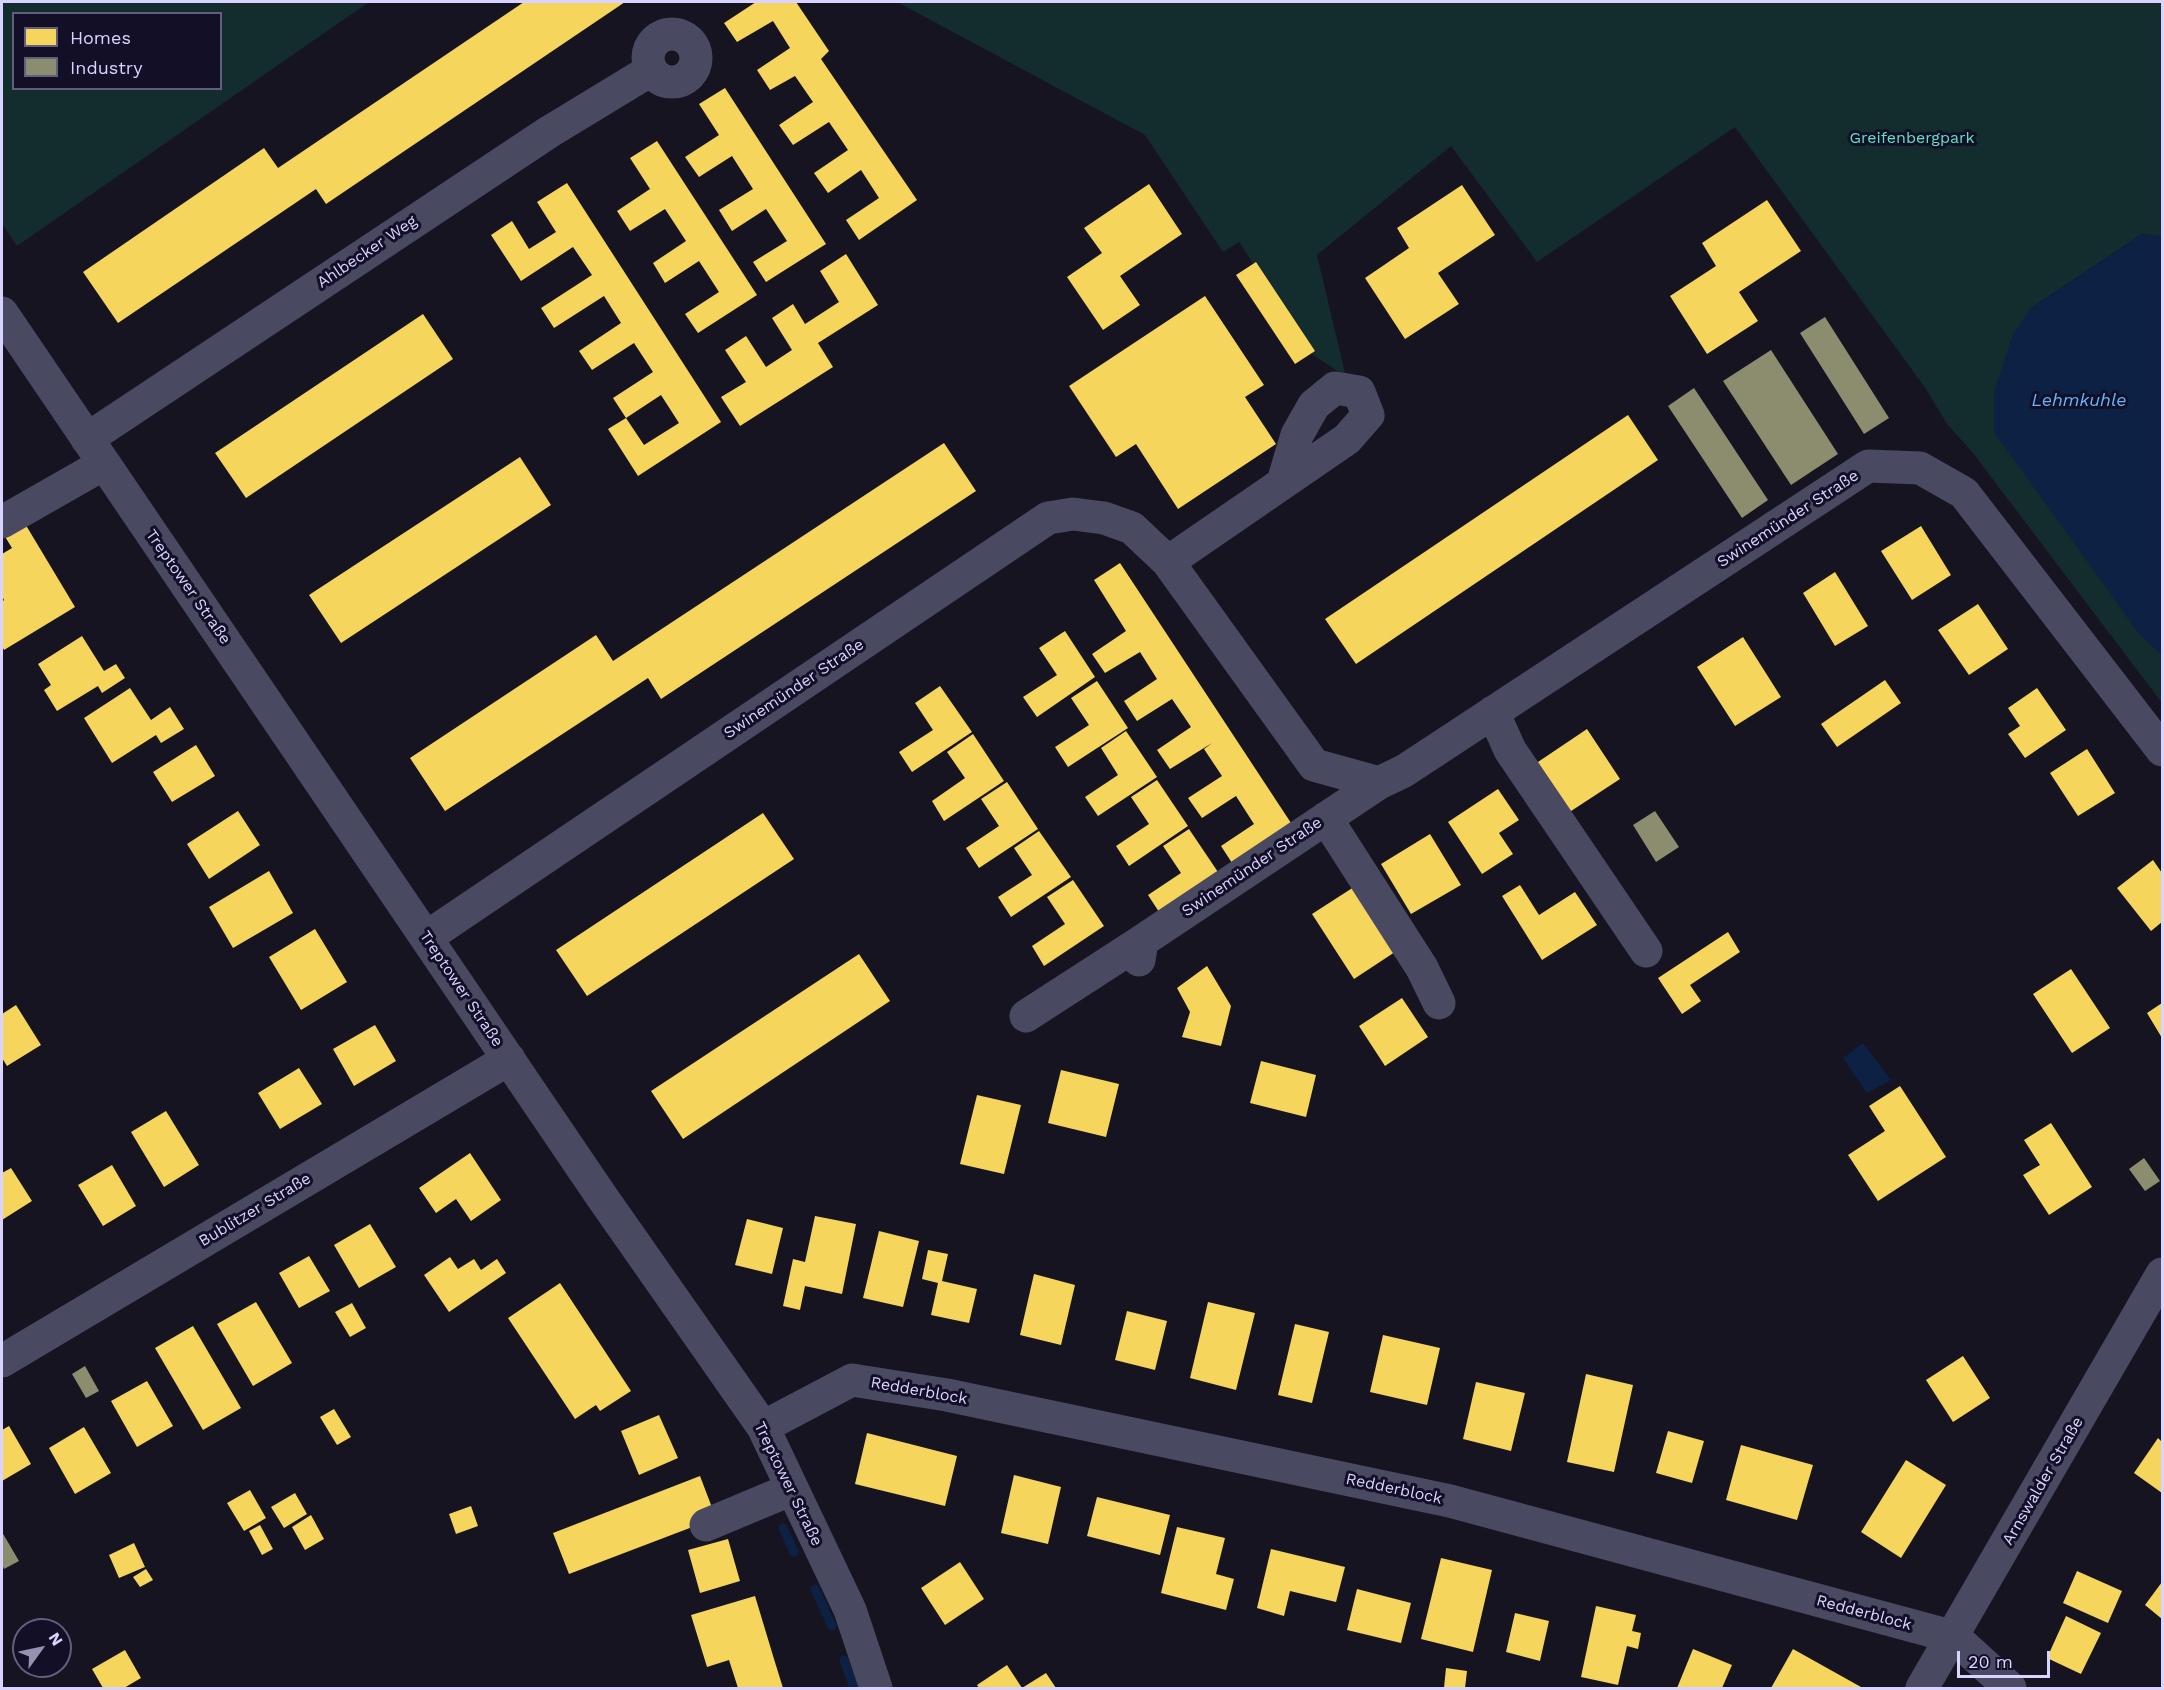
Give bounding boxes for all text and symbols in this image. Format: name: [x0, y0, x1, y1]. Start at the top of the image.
legend: [12, 12, 222, 90]
text: Homes: [70, 27, 131, 48]
text: Industry: [70, 57, 142, 78]
park label: Greifenbergpark: [1849, 128, 1975, 148]
street label: Ahlbecker Weg: [313, 212, 421, 292]
water label: Lehmkuhle: [2032, 390, 2126, 412]
street label: Swinemünder Straße: [1714, 466, 1862, 572]
street label: Treptower Straße: [141, 526, 235, 648]
street label: Swinemünder Straße: [720, 635, 868, 743]
street label: Swinemünder Straße: [1178, 813, 1326, 921]
street label: Treptower Straße: [415, 927, 507, 1051]
street label: Bublitzer Straße: [196, 1169, 314, 1251]
street label: Redderblock: [869, 1373, 969, 1409]
street label: Arnswalder Straße: [1998, 1414, 2088, 1548]
street label: Treptower Straße: [750, 1419, 826, 1549]
street label: Redderblock: [1344, 1469, 1444, 1509]
street label: Redderblock: [1814, 1591, 1914, 1635]
north arrow: [12, 1618, 72, 1678]
text: N: [45, 1629, 67, 1649]
scale bar: [1960, 1639, 2053, 1677]
text: 20 m: [1968, 1651, 2013, 1672]

